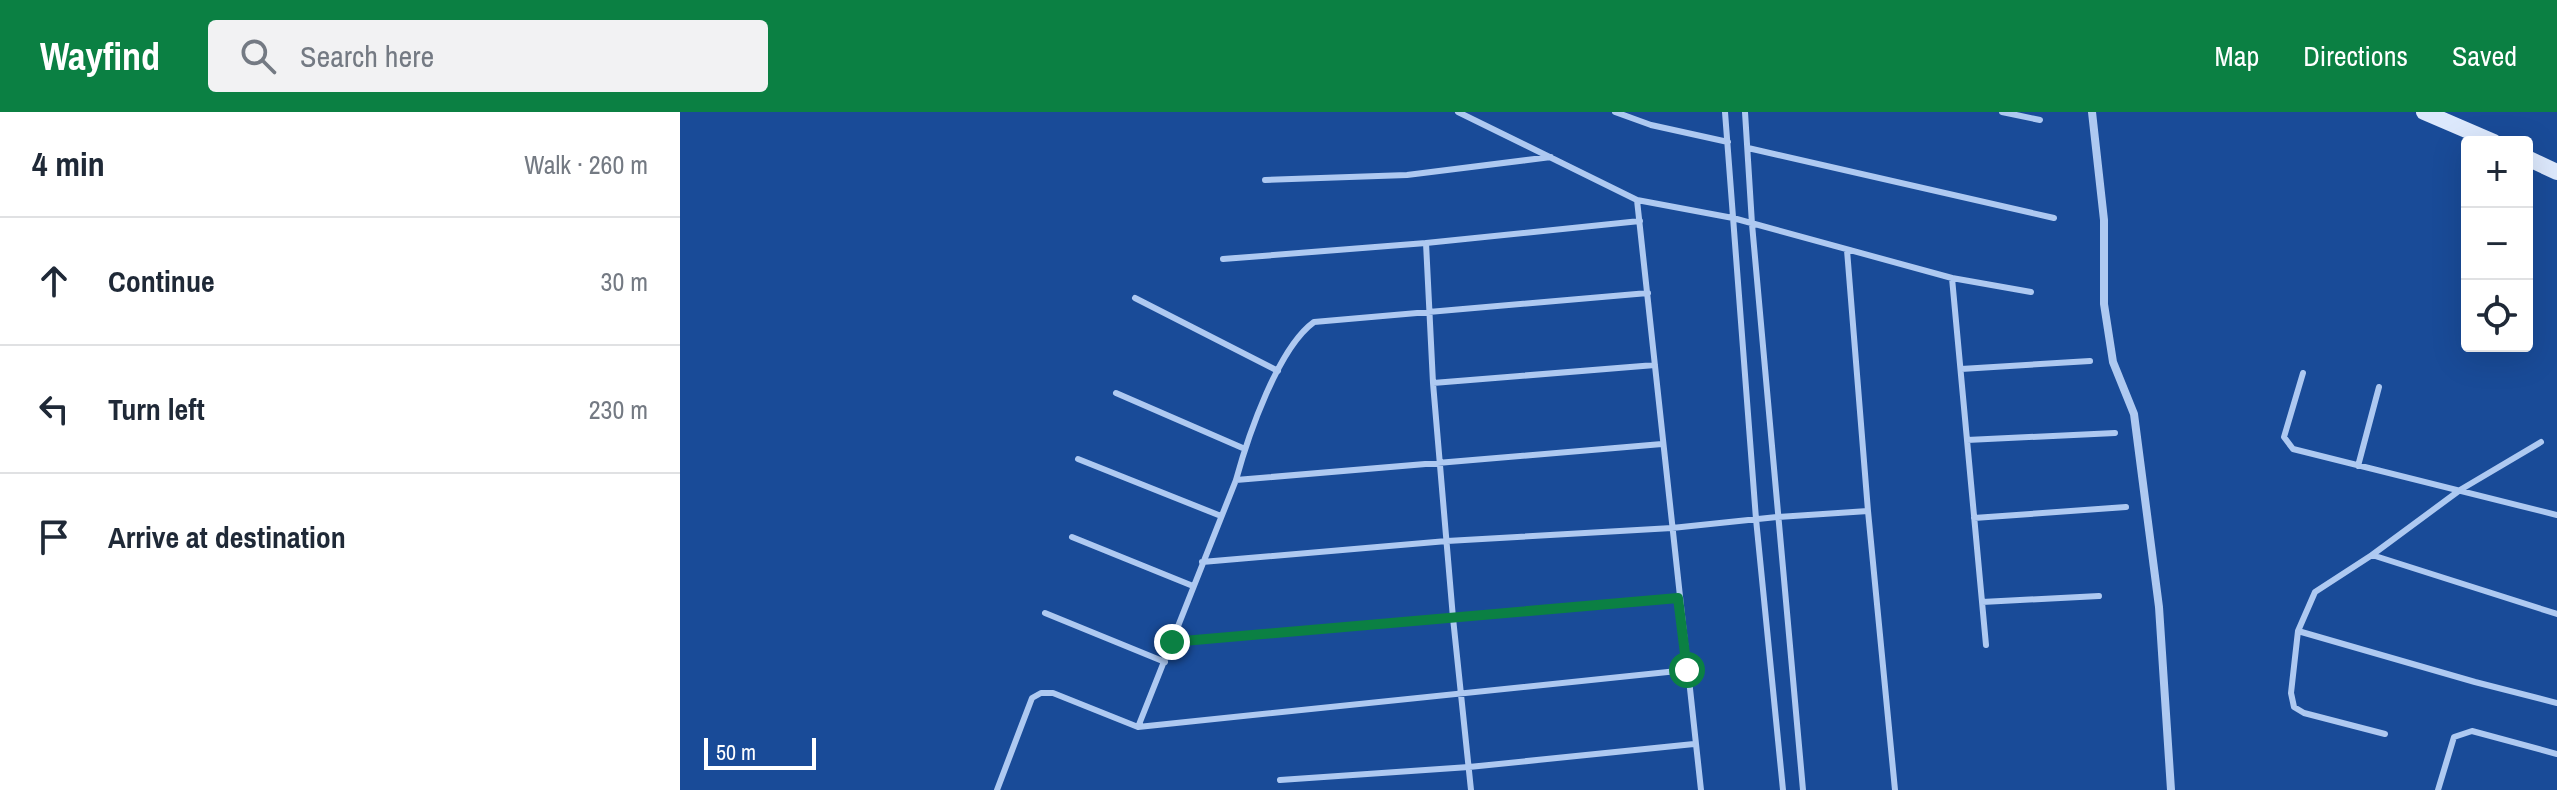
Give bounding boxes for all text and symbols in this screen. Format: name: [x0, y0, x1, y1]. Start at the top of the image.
search box: [208, 20, 768, 92]
text: Wayfind: [40, 31, 160, 82]
icon: search: [236, 34, 280, 78]
text: Search here: [300, 36, 434, 76]
text: Map: [2215, 37, 2259, 75]
text: Directions: [2303, 37, 2408, 75]
text: Saved: [2452, 37, 2517, 75]
map controls: [2461, 136, 2533, 352]
button: +: [2461, 136, 2533, 208]
text: 4 min: [32, 141, 105, 187]
text: Walk · 260 m: [524, 147, 648, 182]
button: −: [2461, 208, 2533, 280]
icon: ahead: [32, 259, 76, 303]
text: Continue: [108, 261, 215, 301]
text: 30 m: [601, 264, 648, 299]
button: locate: [2461, 280, 2533, 352]
icon: left: [32, 387, 76, 431]
text: Turn left: [108, 389, 205, 429]
text: 230 m: [589, 392, 648, 427]
icon: arrive: [32, 515, 76, 559]
text: Arrive at destination: [108, 517, 346, 557]
route end: [1154, 624, 1190, 660]
route start: [1669, 652, 1705, 688]
scale bar: [704, 734, 816, 770]
text: 50 m: [716, 737, 756, 767]

